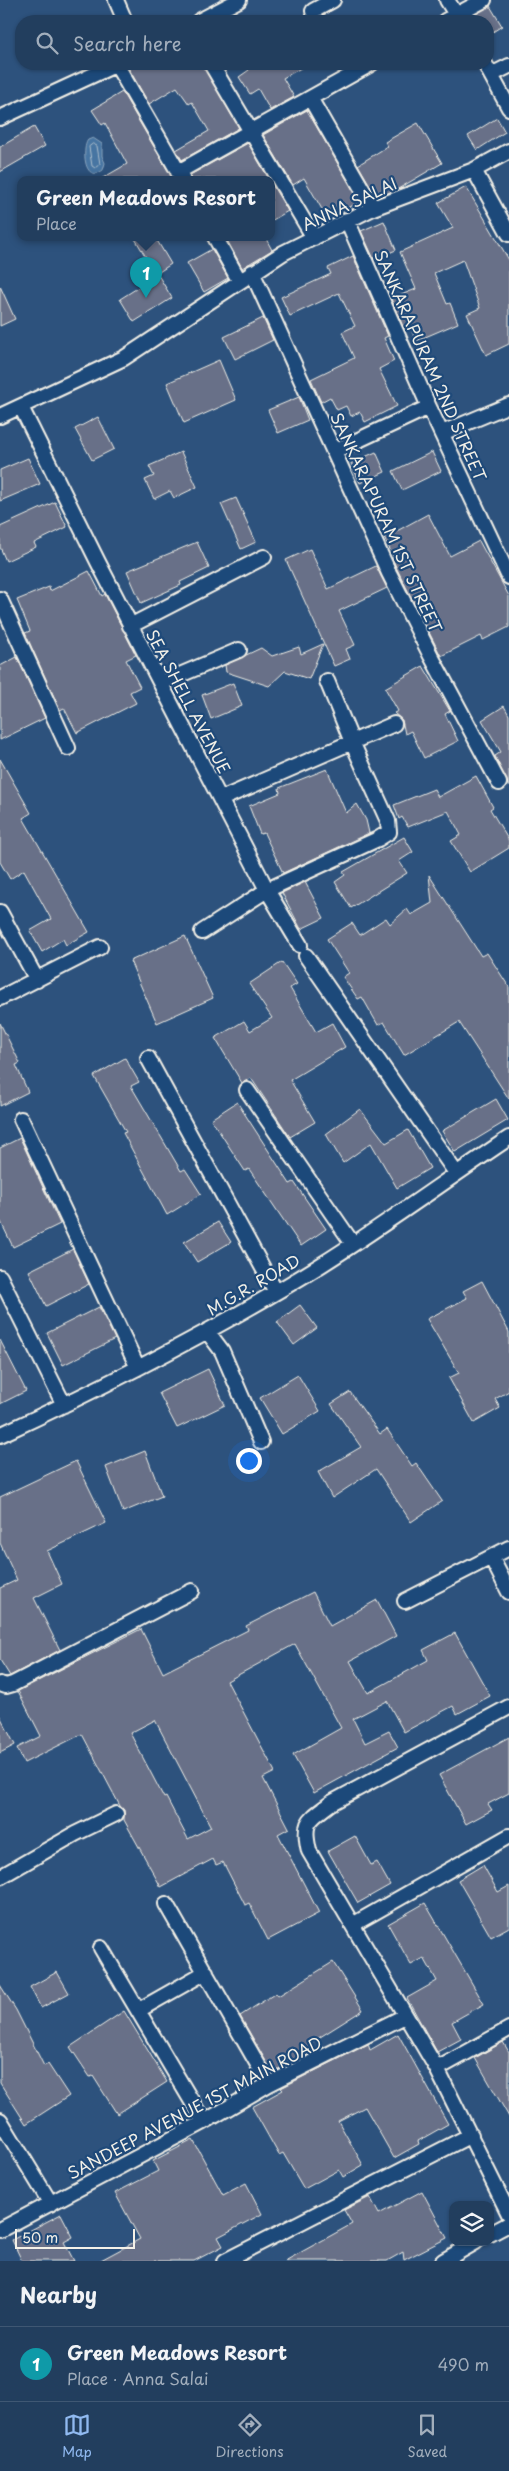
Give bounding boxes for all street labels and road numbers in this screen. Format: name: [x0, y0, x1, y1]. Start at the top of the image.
street label: ANNA SALAI: [297, 170, 401, 236]
street label: SANKARAPURAM 2ND STREET: [369, 245, 493, 485]
street label: SANKARAPURAM 1ST STREET: [325, 408, 449, 636]
street label: SEA SHELL AVENUE: [141, 625, 237, 777]
street label: M.G.R. ROAD: [202, 1247, 304, 1321]
street label: SANDEEP AVENUE 1ST MAIN ROAD: [63, 2029, 325, 2185]

